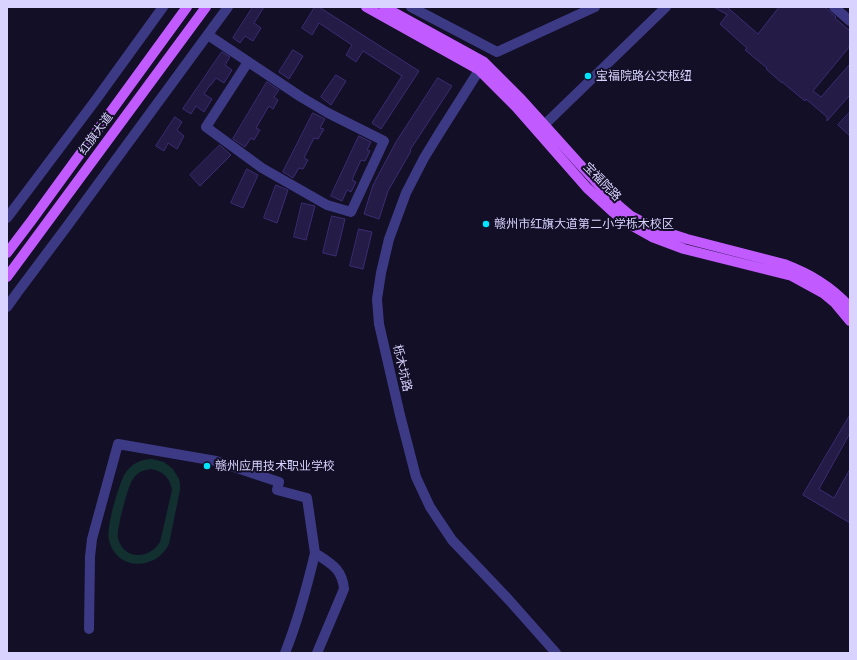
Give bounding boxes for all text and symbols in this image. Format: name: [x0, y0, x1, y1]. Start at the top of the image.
place label: 宝福院路公交枢纽: [596, 69, 692, 83]
marker: 宝福院路公交枢纽: [583, 71, 593, 81]
street label: 红旗大道: [76, 110, 116, 158]
street label: 宝福院路: [580, 160, 624, 204]
place label: 赣州市红旗大道第二小学栎木校区: [494, 217, 674, 231]
marker: 赣州市红旗大道第二小学栎木校区: [481, 219, 491, 229]
street label: 栎木坑路: [390, 343, 414, 393]
place label: 赣州应用技术职业学校: [215, 459, 335, 473]
marker: 赣州应用技术职业学校: [202, 461, 212, 471]

